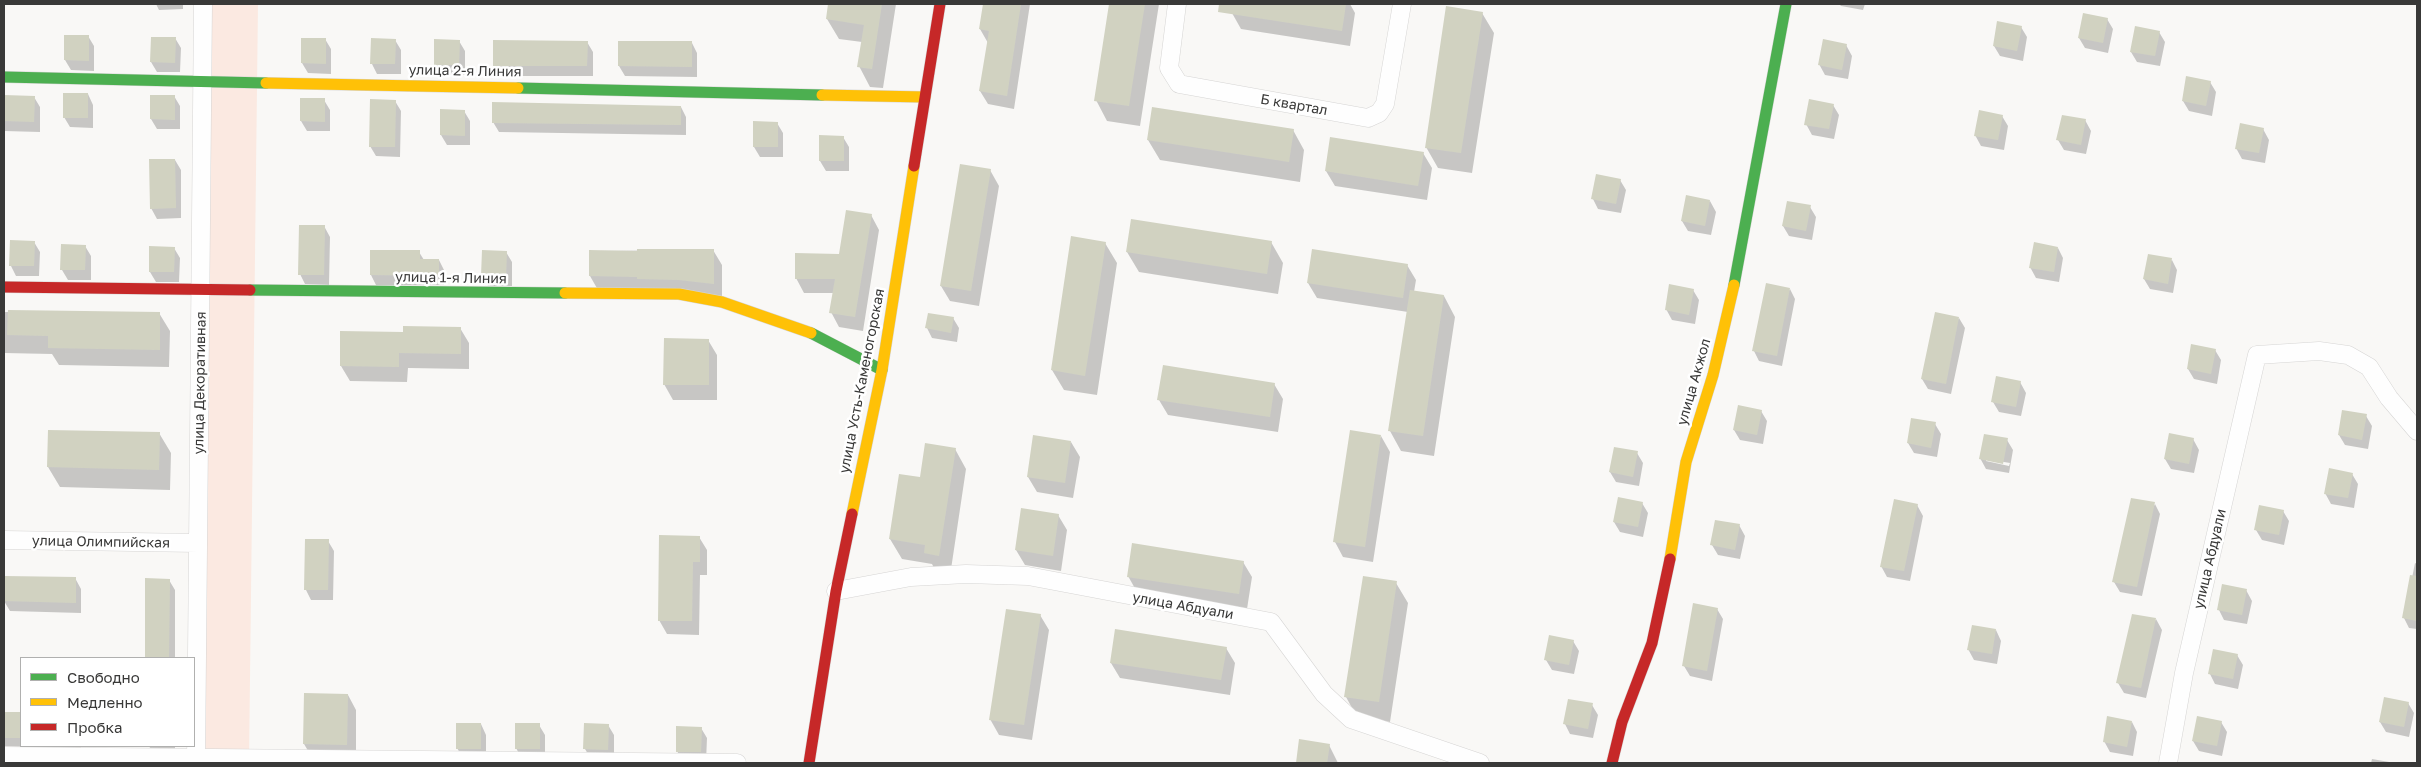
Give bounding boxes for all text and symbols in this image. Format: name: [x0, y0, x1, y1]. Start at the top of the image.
street label: улица 2-я Линия: [408, 62, 522, 80]
street label: Б квартал: [1259, 91, 1329, 119]
street label: улица 1-я Линия: [395, 269, 507, 287]
street label: улица Усть-Каменогорская: [836, 287, 888, 475]
street label: улица Декоративная: [190, 311, 210, 455]
street label: улица Акжол: [1674, 337, 1714, 427]
street label: улица Абдуали: [2190, 507, 2230, 611]
street label: улица Олимпийская: [32, 532, 170, 552]
street label: улица Абдуали: [1131, 589, 1235, 623]
legend: [20, 657, 195, 747]
text: Свободно: [67, 668, 140, 686]
text: Медленно: [67, 693, 143, 711]
text: Пробка: [67, 718, 122, 736]

